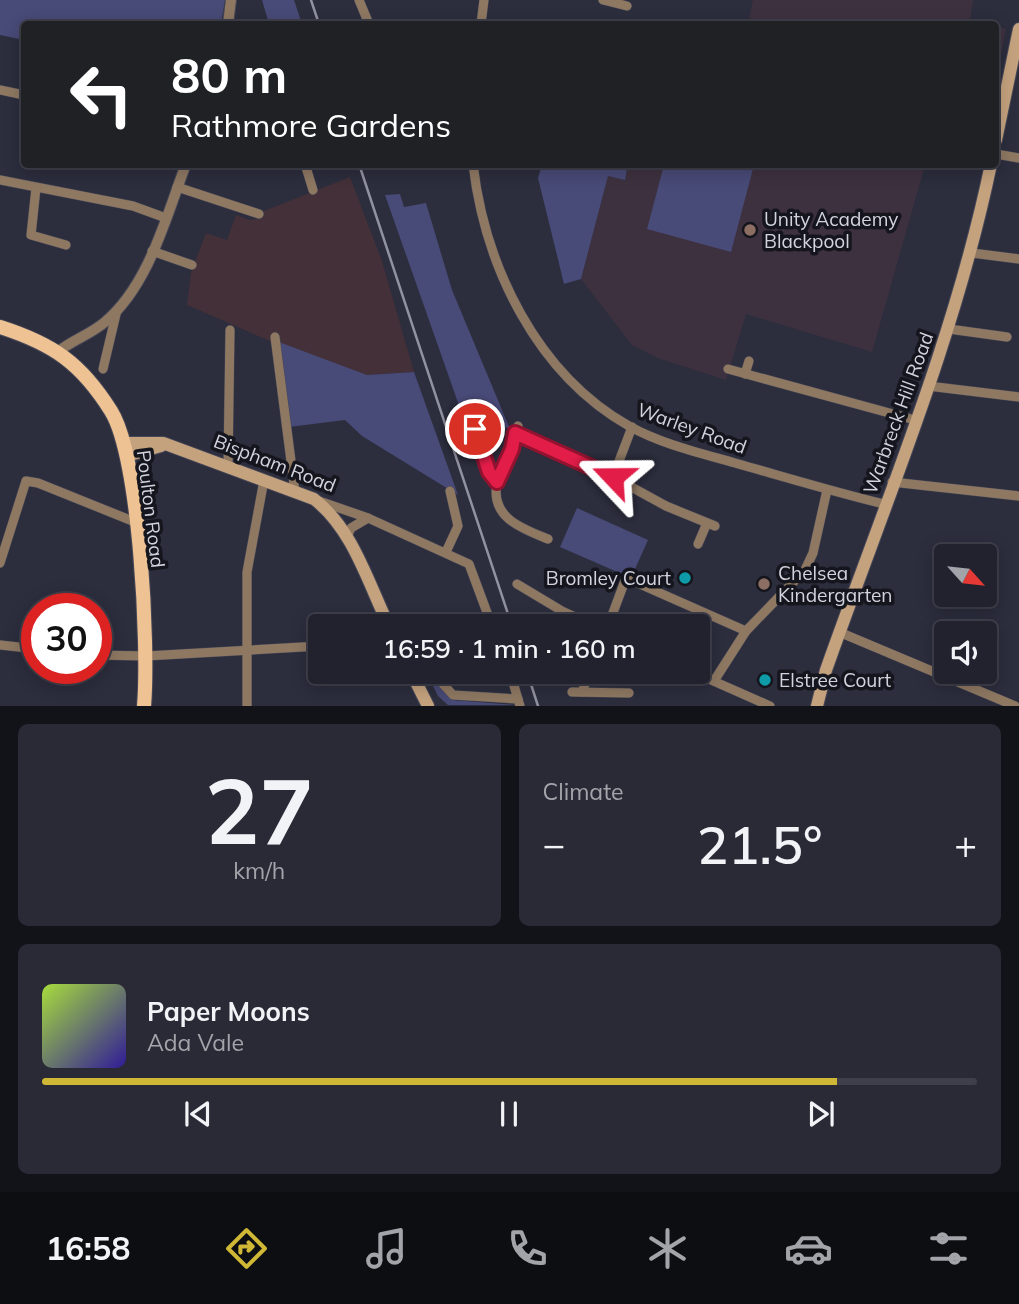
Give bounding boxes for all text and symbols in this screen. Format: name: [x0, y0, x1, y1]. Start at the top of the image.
text: 80 m: [171, 44, 287, 105]
icon: left: [56, 49, 147, 140]
text: Rathmore Gardens: [171, 105, 451, 145]
place label: Unity Academy Blackpool: [764, 207, 898, 253]
marker: Unity Academy Blackpool: [742, 222, 758, 238]
street label: Warbreck Hill Road: [858, 329, 938, 497]
street label: Warley Road: [634, 397, 750, 459]
pin: [445, 399, 505, 459]
icon: arrive: [456, 410, 494, 448]
street label: Bispham Road: [210, 429, 340, 497]
position arrow: [576, 440, 650, 514]
street label: Poulton Road: [132, 449, 170, 569]
north arrow: [934, 544, 998, 607]
map controls: [934, 544, 997, 684]
place label: Chelsea Kindergarten: [778, 561, 893, 607]
place label: Bromley Court: [546, 566, 671, 590]
marker: Bromley Court: [677, 570, 693, 586]
marker: Chelsea Kindergarten: [756, 576, 772, 592]
speed limit sign: 30: [21, 593, 112, 684]
button: sound: [934, 621, 997, 684]
text: 16:59 · 1 min · 160 m: [382, 632, 636, 665]
place label: Elstree Court: [779, 668, 892, 692]
marker: Elstree Court: [757, 672, 773, 688]
text: 27: [205, 753, 314, 867]
text: Climate: [543, 777, 624, 806]
text: 21.5°: [697, 812, 822, 877]
text: −: [543, 820, 565, 868]
text: +: [954, 820, 977, 868]
text: km/h: [233, 856, 285, 885]
text: Paper Moons: [147, 995, 310, 1028]
text: Ada Vale: [147, 1028, 244, 1057]
icon: previous: [179, 1095, 217, 1133]
icon: pause: [490, 1095, 528, 1133]
icon: next: [802, 1095, 840, 1133]
icon: directions: [222, 1224, 271, 1273]
icon: music: [362, 1224, 411, 1273]
icon: phone: [503, 1224, 552, 1273]
icon: climate: [643, 1224, 692, 1273]
icon: car: [784, 1224, 833, 1273]
icon: filters: [924, 1224, 973, 1273]
text: 16:58: [46, 1228, 130, 1268]

